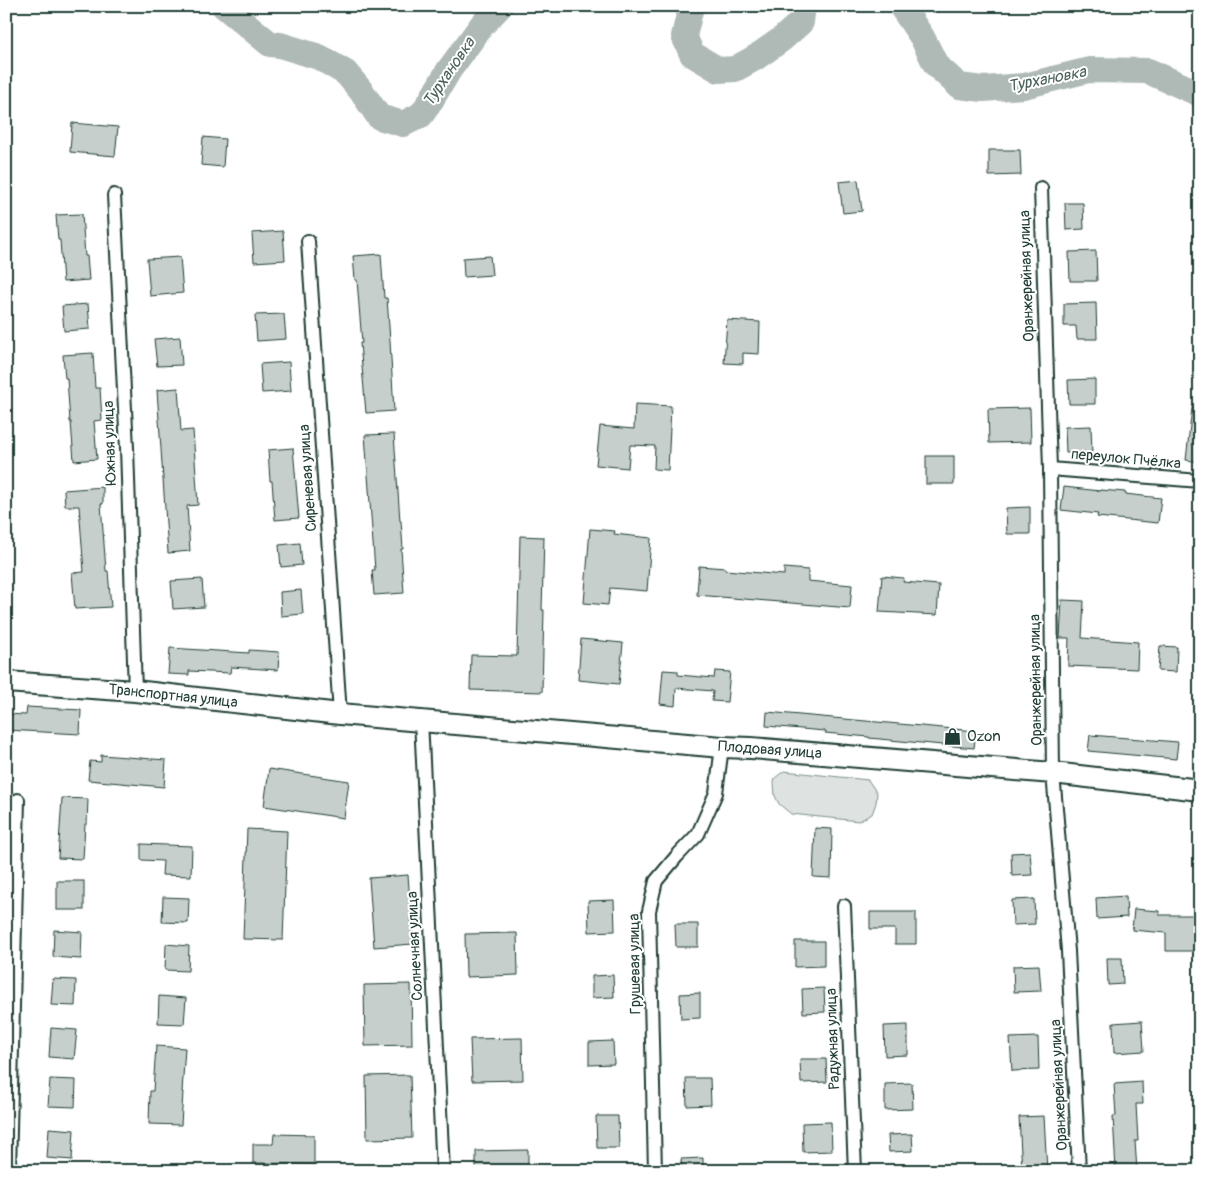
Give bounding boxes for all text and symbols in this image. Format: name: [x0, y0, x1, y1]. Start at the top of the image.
water label: Турхановка: [419, 32, 480, 110]
water label: Турхановка: [1006, 61, 1089, 96]
street label: Оранжерейная улица: [1015, 210, 1039, 342]
street label: Южная улица: [99, 400, 121, 486]
street label: Сиреневая улица: [295, 424, 321, 532]
street label: переулок Пчёлка: [1070, 445, 1182, 473]
street label: Оранжерейная улица: [1025, 614, 1047, 746]
street label: Транспортная улица: [107, 680, 239, 712]
shop icon: Ozon: [943, 726, 963, 746]
place label: Ozon: [967, 727, 1001, 746]
street label: Плодовая улица: [717, 737, 823, 763]
street label: Солнечная улица: [403, 891, 427, 1001]
street label: Грушевая улица: [625, 913, 645, 1015]
street label: Радужная улица: [822, 988, 844, 1090]
street label: Оранжерейная улица: [1046, 1019, 1072, 1151]

